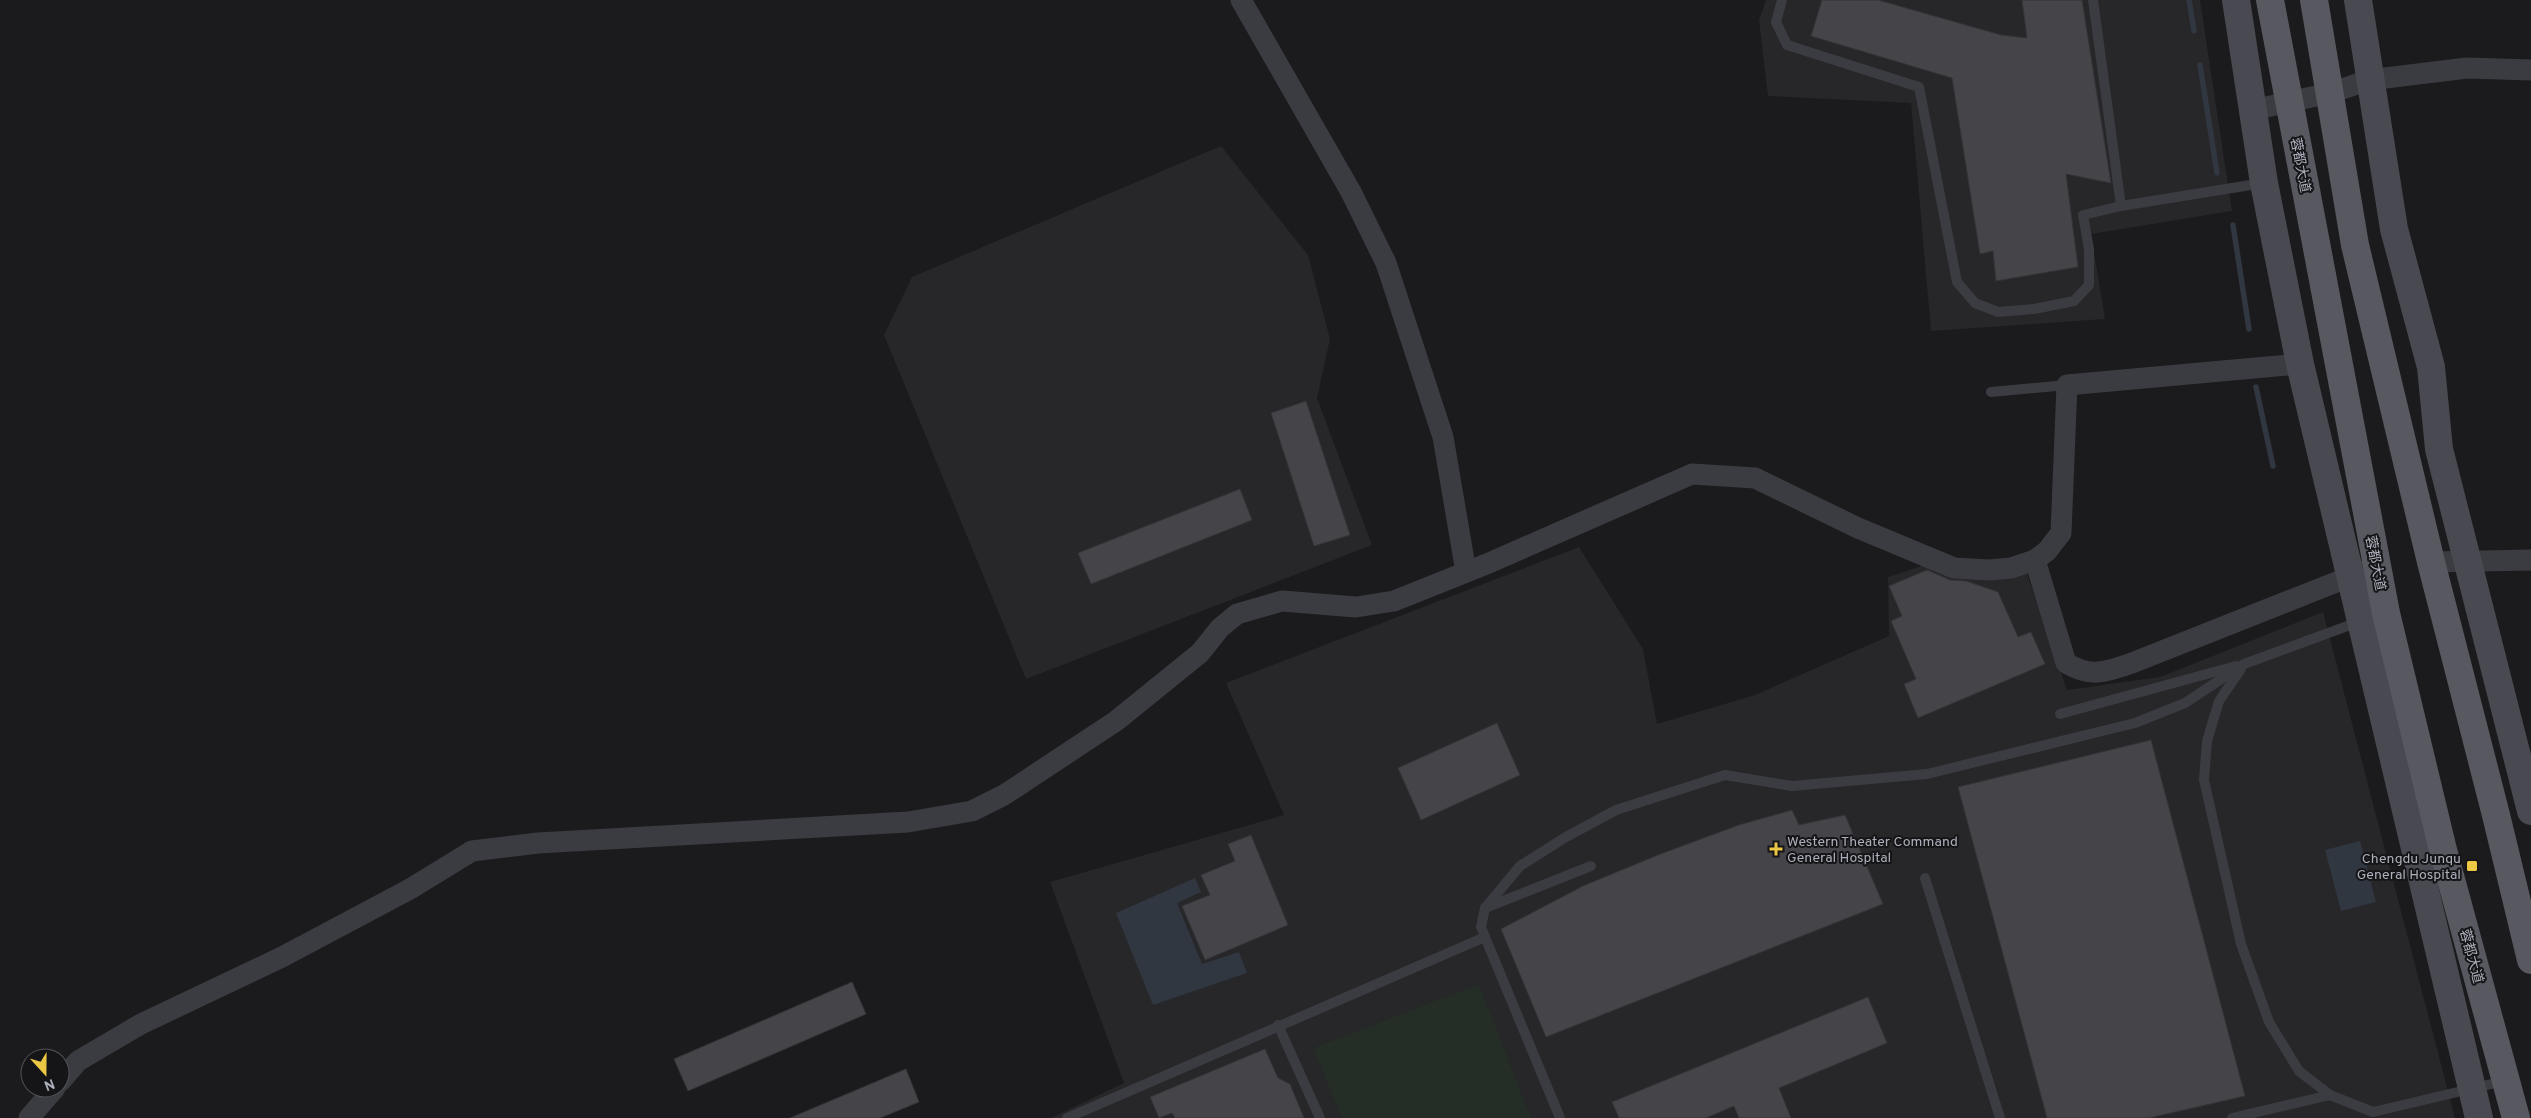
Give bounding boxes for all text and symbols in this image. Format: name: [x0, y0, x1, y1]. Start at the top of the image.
street label: 蓉都大道: [2286, 136, 2313, 194]
street label: 蓉都大道: [2361, 534, 2388, 592]
place label: Western Theater Command General Hospital: [1787, 834, 1958, 867]
marker: Western Theater Command General Hospital: [1769, 842, 1783, 856]
place label: Chengdu Junqu General Hospital: [2357, 851, 2461, 884]
marker: Chengdu Junqu General Hospital: [2465, 859, 2479, 873]
street label: 蓉都大道: [2455, 927, 2486, 986]
north arrow: [20, 1048, 70, 1098]
text: N: [41, 1074, 57, 1093]

